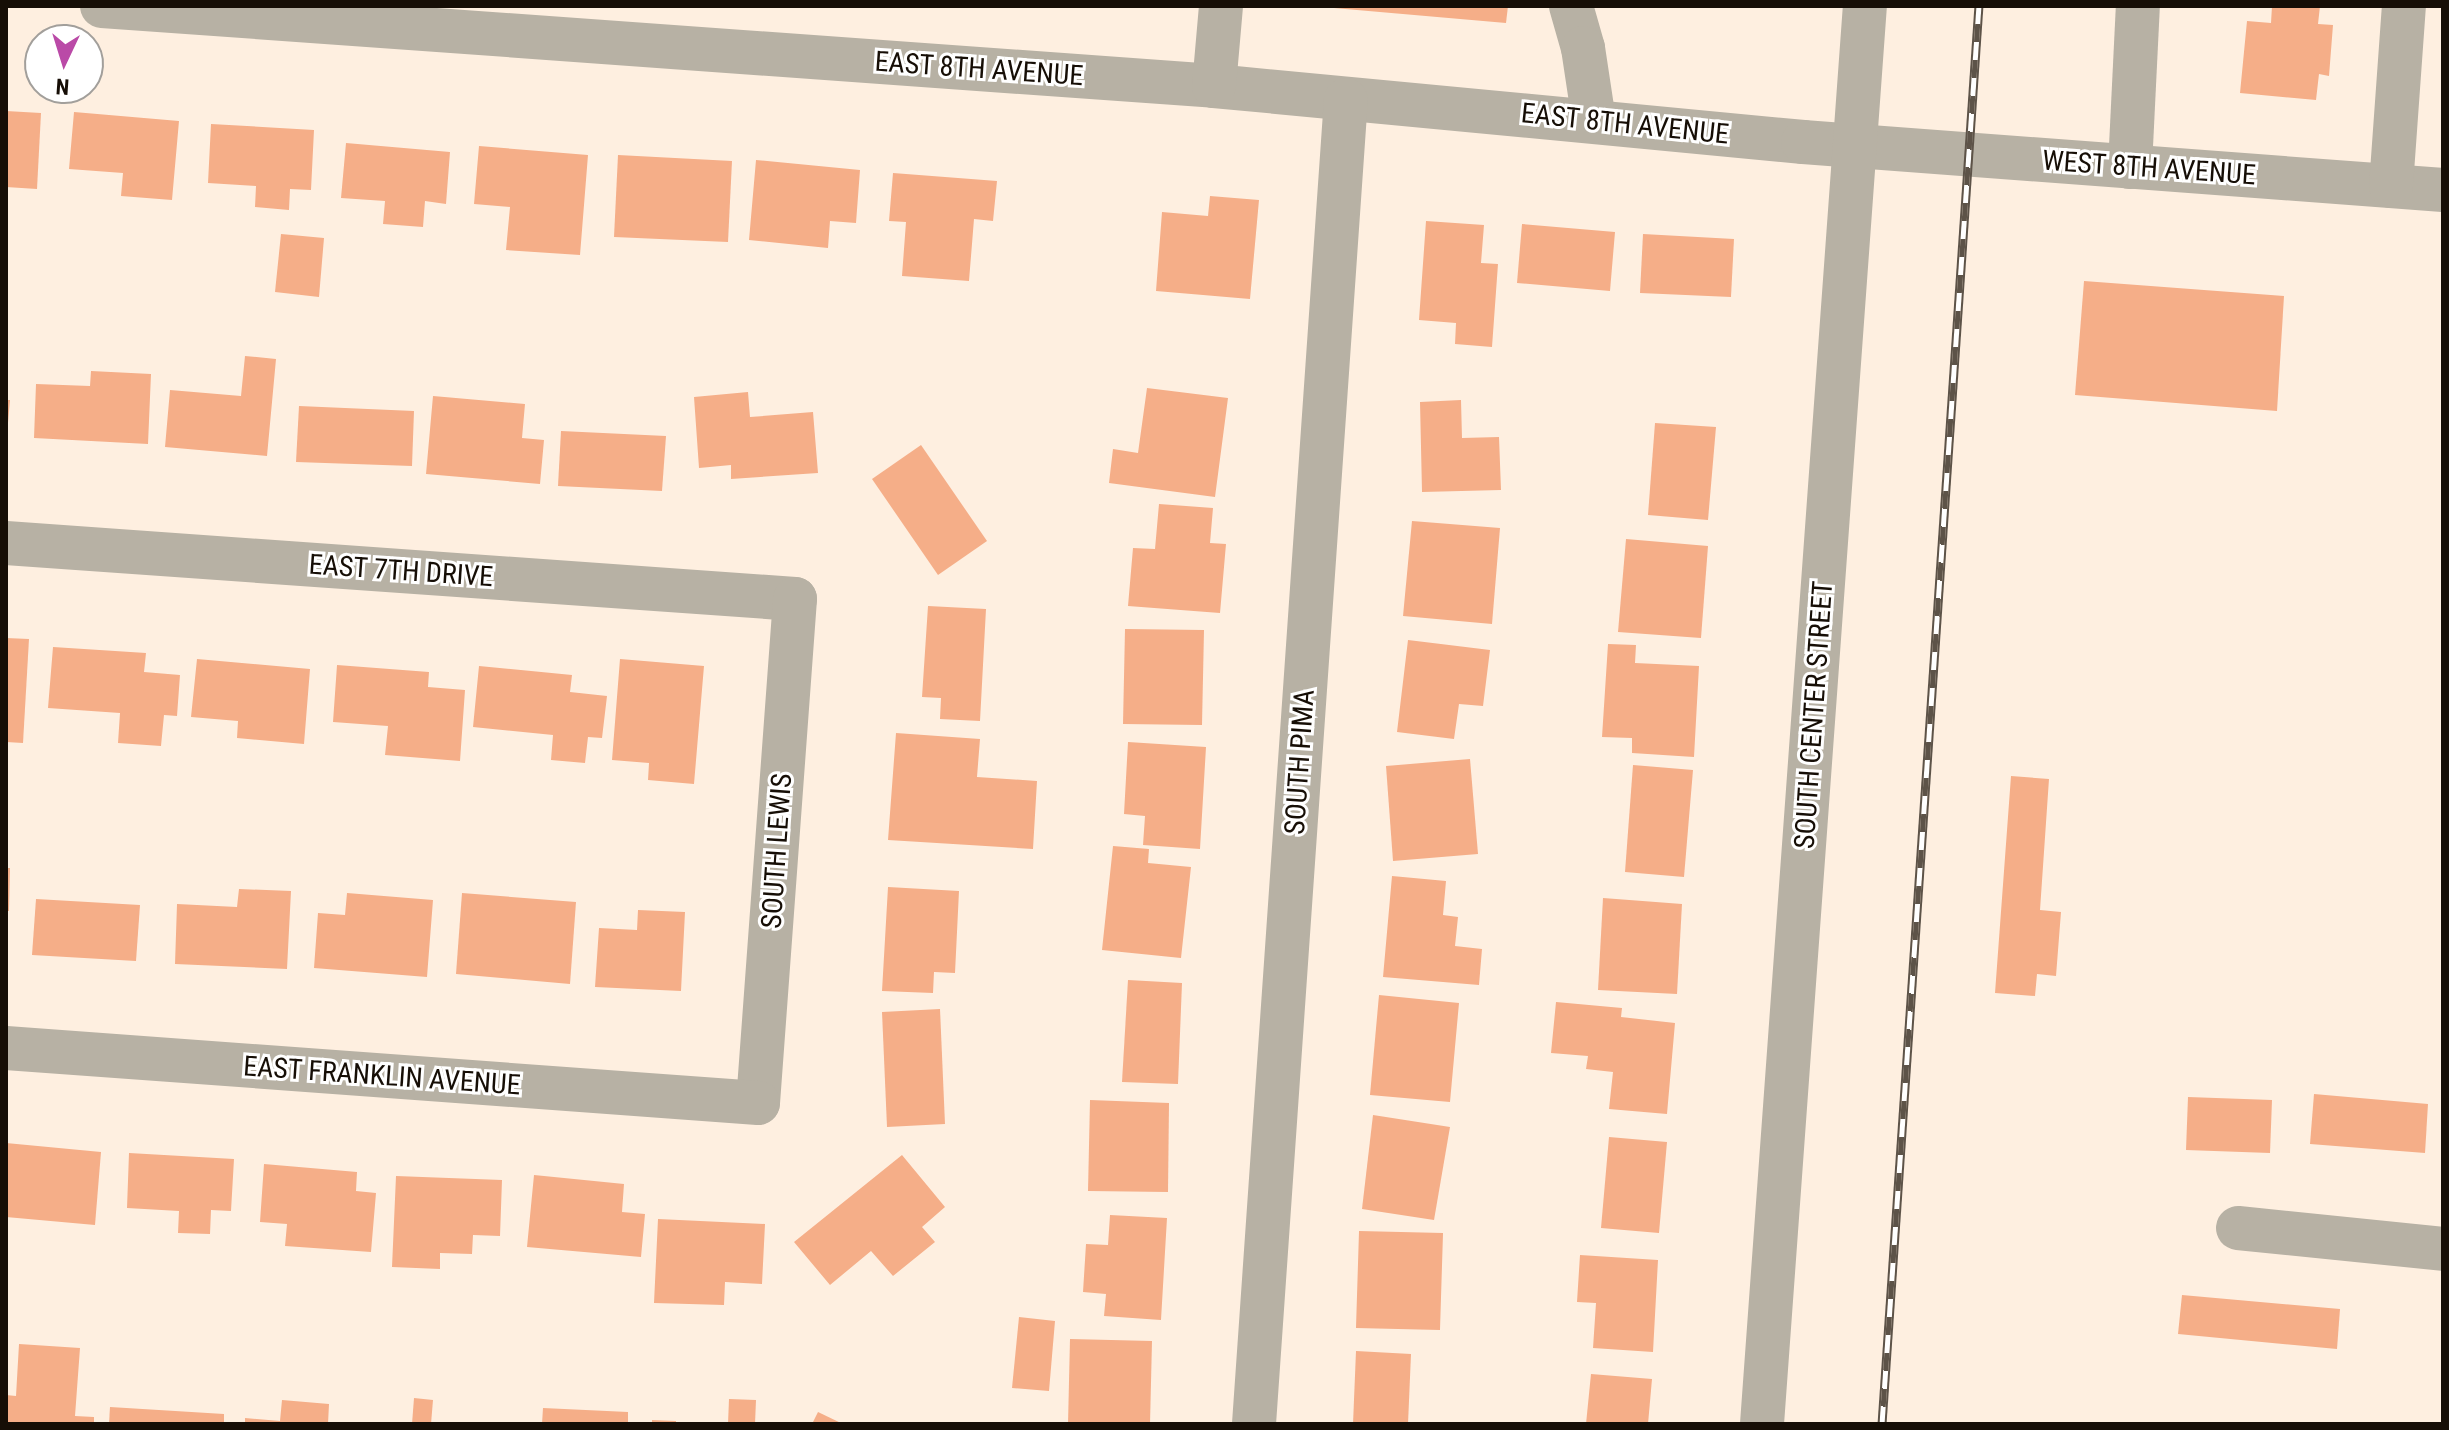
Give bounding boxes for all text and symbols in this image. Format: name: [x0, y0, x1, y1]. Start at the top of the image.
north arrow: [24, 24, 104, 104]
street label: EAST 8TH AVENUE: [873, 45, 1085, 93]
text: N: [55, 74, 70, 99]
street label: EAST 8TH AVENUE: [1519, 96, 1731, 152]
street label: WEST 8TH AVENUE: [2041, 144, 2257, 192]
street label: EAST 7TH DRIVE: [307, 548, 495, 594]
street label: SOUTH CENTER STREET: [1788, 580, 1840, 850]
street label: SOUTH PIMA: [1278, 688, 1322, 836]
street label: SOUTH LEWIS: [755, 772, 799, 930]
street label: EAST FRANKLIN AVENUE: [242, 1050, 522, 1102]

